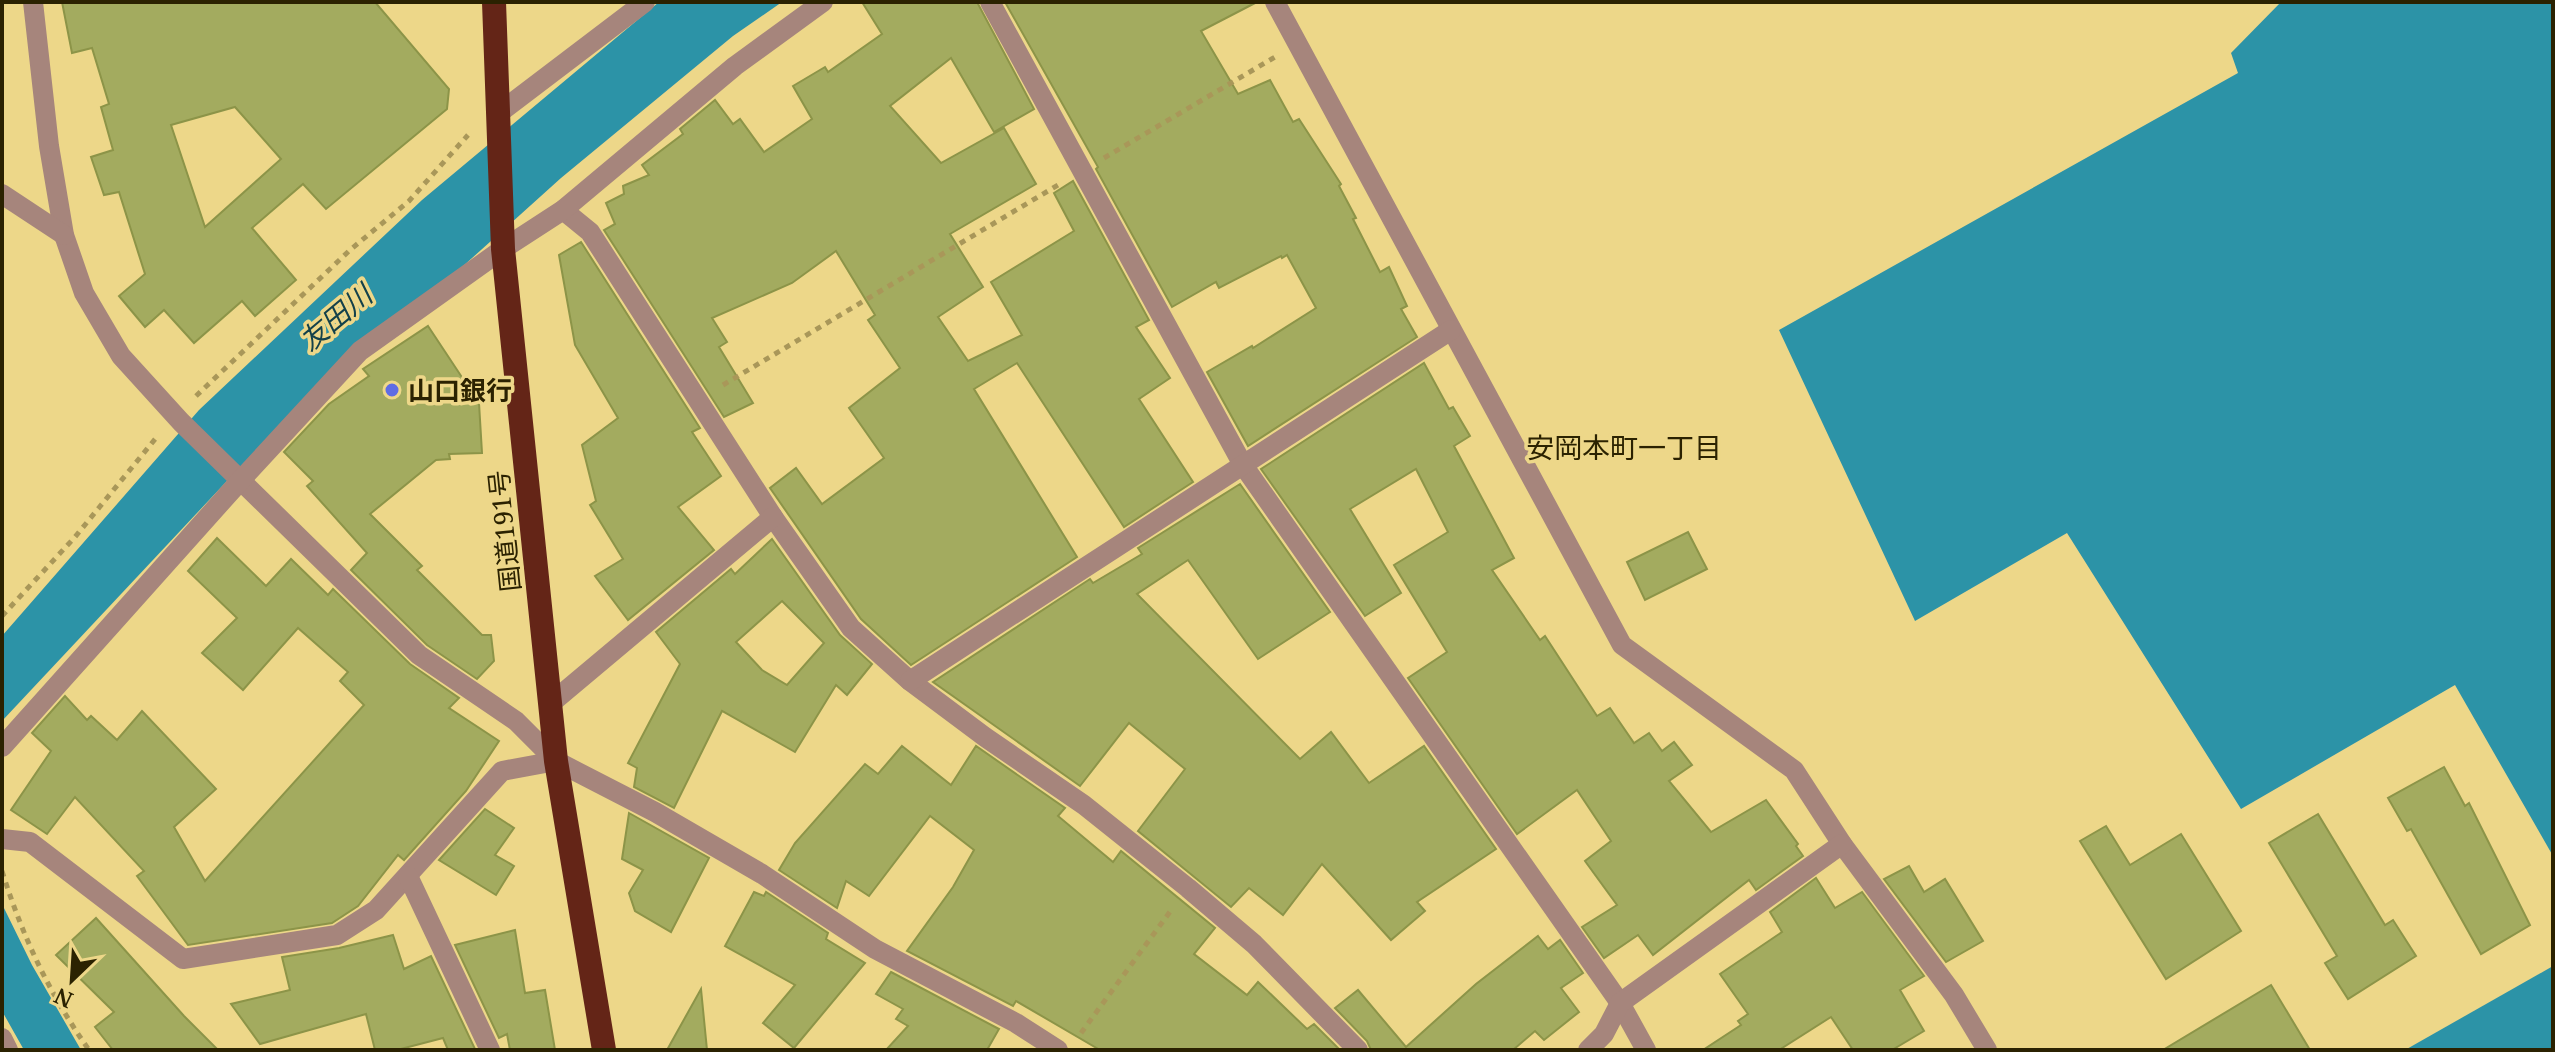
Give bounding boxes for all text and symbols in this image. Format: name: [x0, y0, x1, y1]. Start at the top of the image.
water label: 友田川: [291, 274, 382, 359]
place label: 山口銀行: [408, 372, 512, 408]
marker: 山口銀行: [383, 381, 401, 399]
district label: 安岡本町一丁目: [1526, 428, 1722, 466]
street label: 国道191号: [480, 469, 528, 593]
north arrow: [32, 940, 112, 1020]
text: N: [49, 982, 77, 1016]

